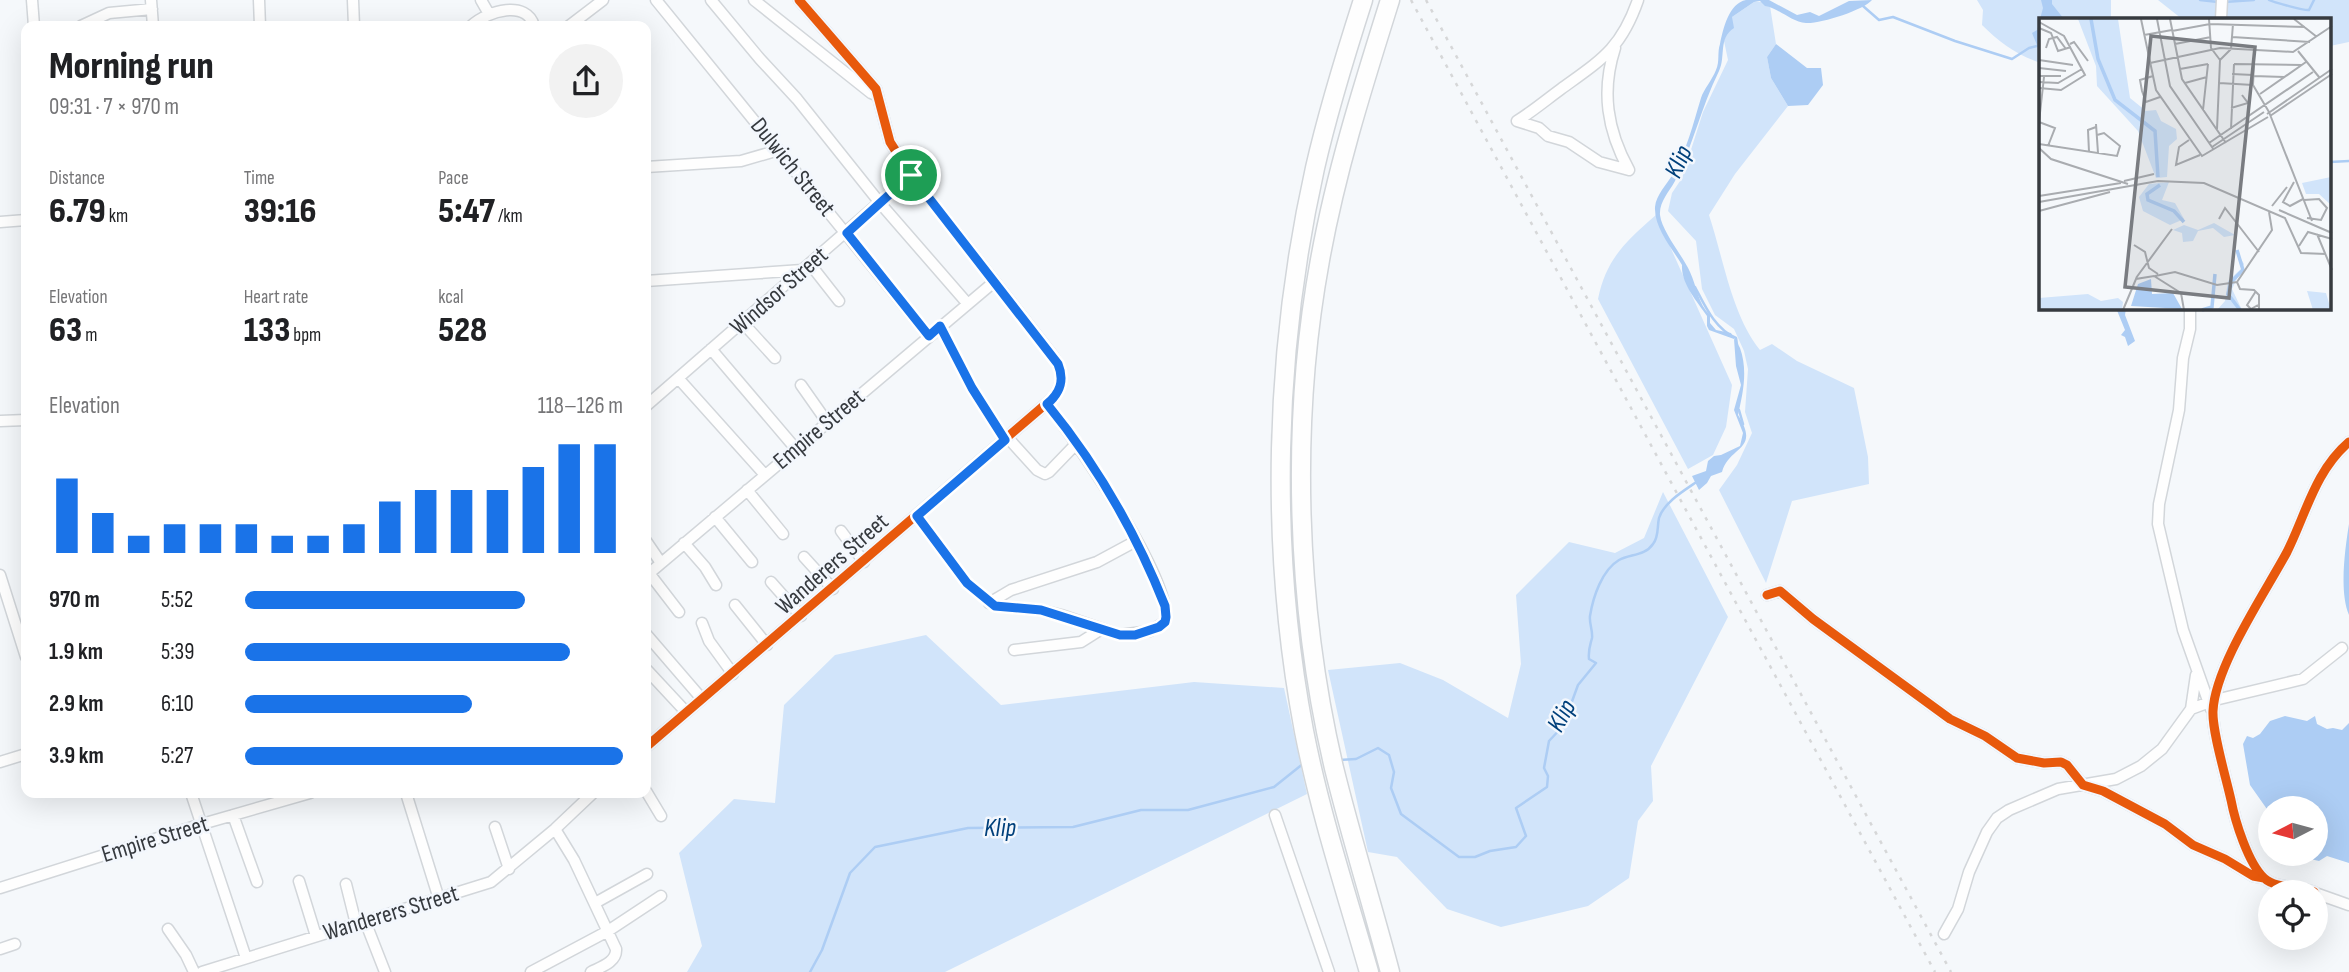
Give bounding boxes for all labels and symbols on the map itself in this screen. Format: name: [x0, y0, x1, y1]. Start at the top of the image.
inset map: [2039, 18, 2332, 310]
street label: Dulwich Street: [744, 112, 842, 222]
water label: Klip: [1658, 141, 1700, 183]
pin: [881, 145, 941, 205]
street label: Windsor Street: [724, 241, 834, 341]
street label: Empire Street: [767, 382, 871, 476]
street label: Wanderers Street: [770, 507, 894, 621]
water label: Klip: [1541, 694, 1583, 737]
north arrow: [2258, 796, 2328, 866]
street label: Empire Street: [98, 809, 212, 869]
water label: Klip: [984, 813, 1017, 844]
street label: Wanderers Street: [320, 879, 462, 947]

